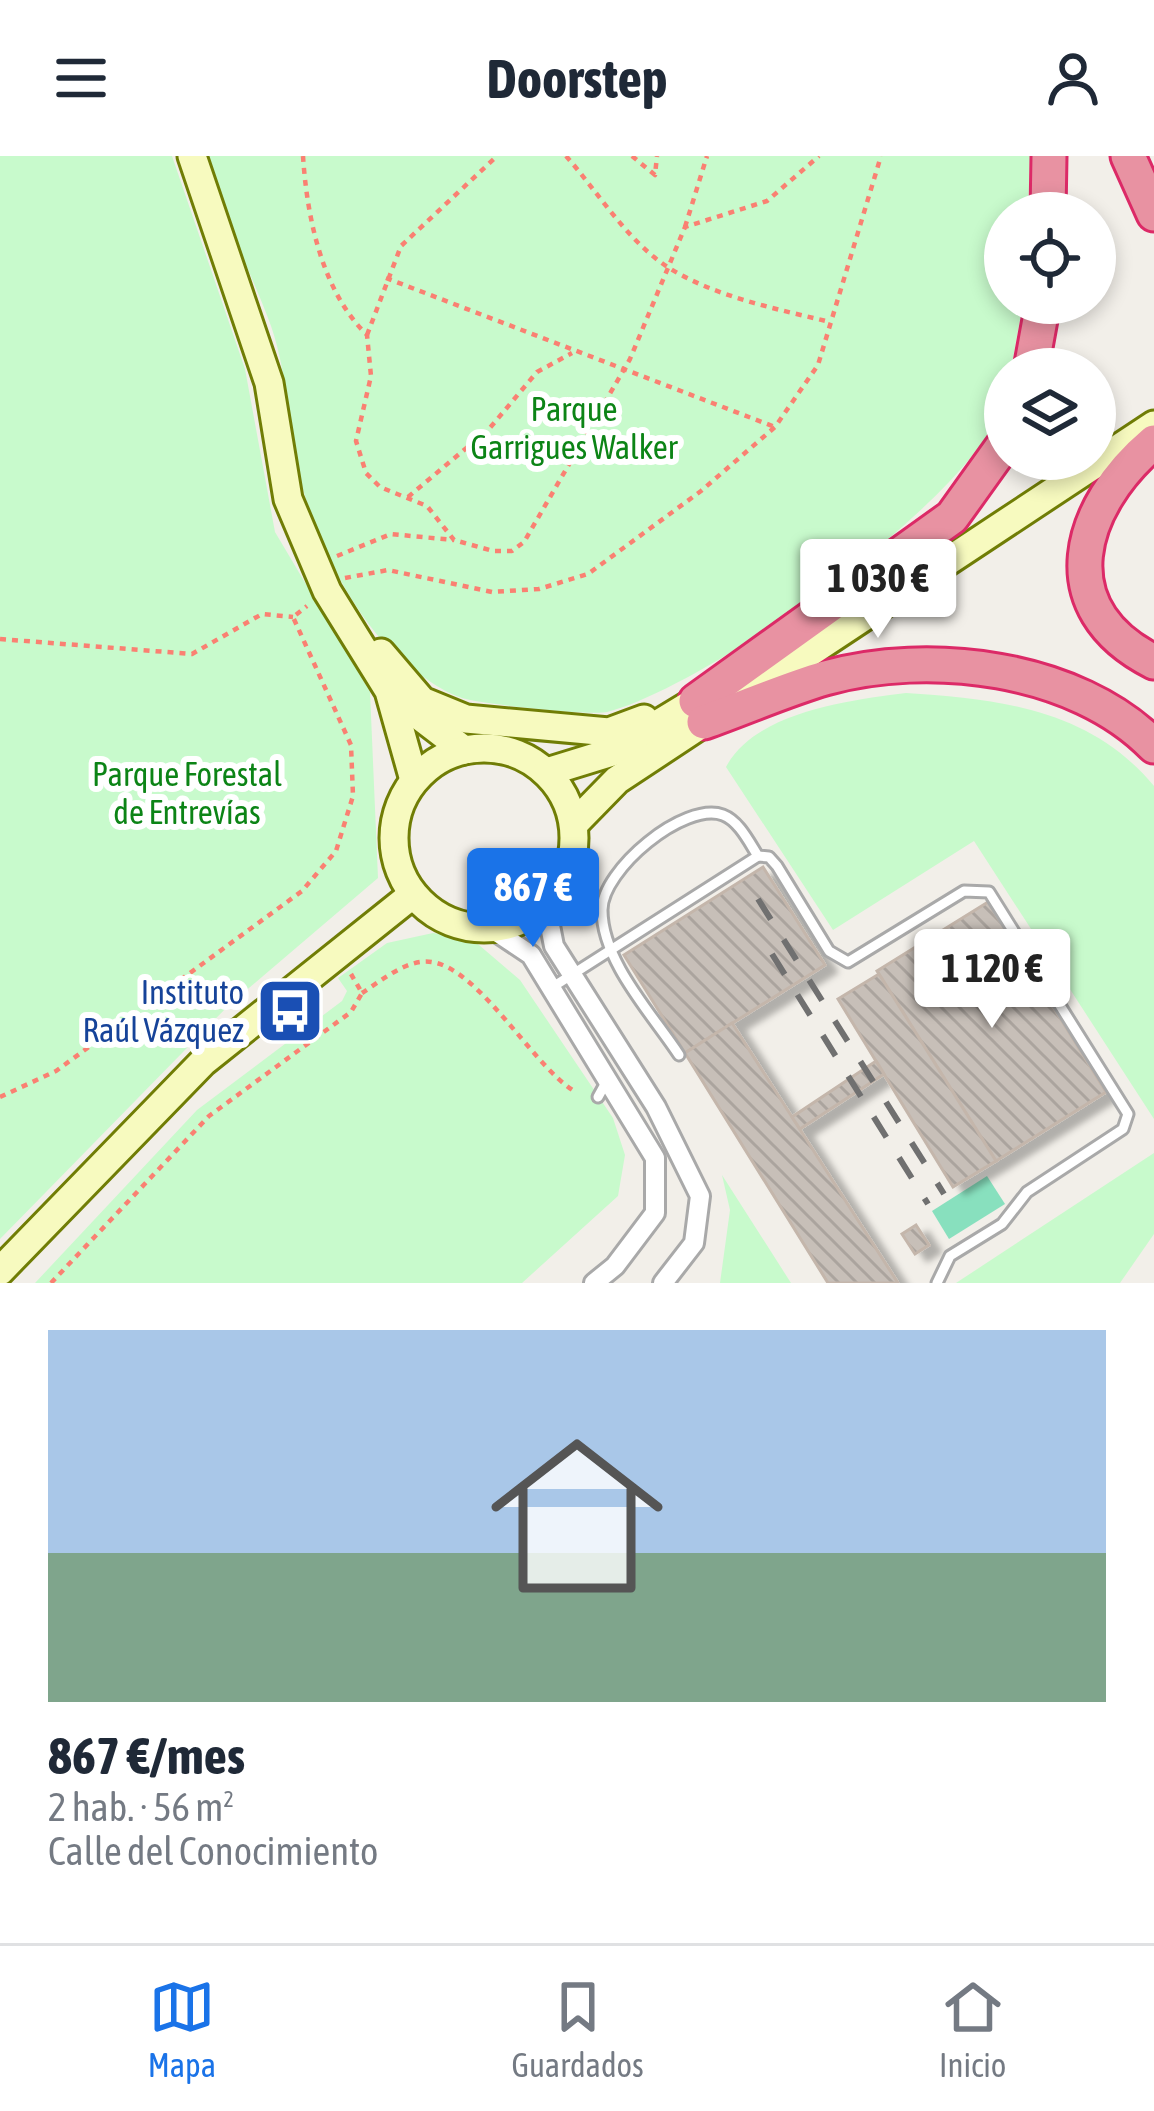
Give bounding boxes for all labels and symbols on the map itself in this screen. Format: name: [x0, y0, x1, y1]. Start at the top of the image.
park label: Parque Garrigues Walker: [471, 390, 679, 466]
pin: 1 030 €: [767, 539, 989, 641]
park label: Parque Forestal de Entrevías: [92, 755, 282, 831]
pin: 867 €: [449, 848, 617, 950]
pin: 1 120 €: [881, 929, 1103, 1031]
place label: Instituto Raúl Vázquez: [82, 973, 244, 1049]
bus stop icon: Instituto Raúl Vázquez: [255, 976, 325, 1046]

